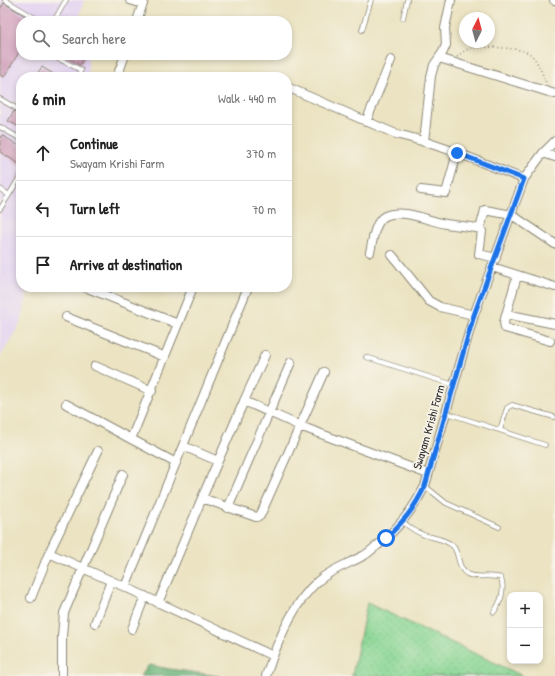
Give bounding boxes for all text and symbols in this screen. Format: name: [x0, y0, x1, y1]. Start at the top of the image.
north arrow: [459, 12, 495, 48]
search box: [16, 16, 292, 60]
icon: search: [30, 27, 52, 49]
text: Search here: [62, 28, 126, 49]
text: 6 min: [32, 87, 66, 110]
text: Walk · 440 m: [218, 89, 276, 107]
text: Continue: [70, 133, 118, 154]
icon: ahead: [32, 142, 54, 164]
text: 370 m: [246, 144, 276, 162]
route end: [448, 144, 466, 162]
text: Swayam Krishi Farm: [70, 154, 164, 172]
icon: left: [32, 198, 54, 220]
text: Turn left: [70, 198, 120, 219]
text: 70 m: [252, 200, 276, 218]
icon: arrive: [32, 254, 54, 276]
text: Arrive at destination: [70, 254, 182, 275]
street label: Swayam Krishi Farm: [408, 383, 449, 471]
route start: [377, 529, 395, 547]
map controls: [507, 592, 543, 664]
button: +: [507, 592, 543, 628]
button: −: [507, 628, 543, 664]

